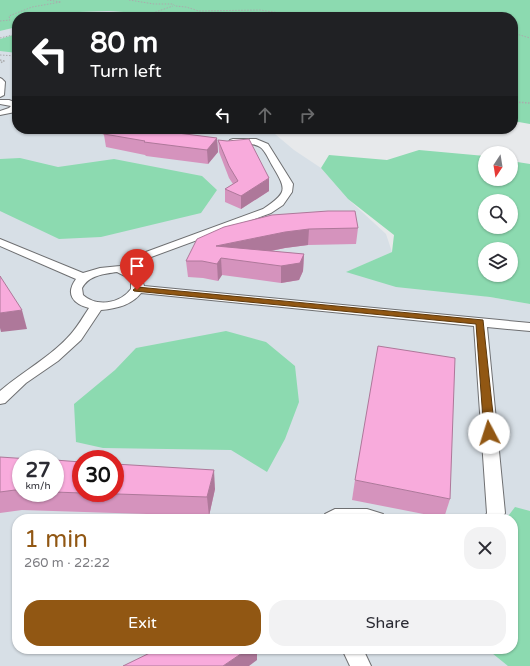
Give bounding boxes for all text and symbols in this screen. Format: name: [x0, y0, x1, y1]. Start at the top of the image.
text: 80 m: [90, 26, 158, 60]
icon: left: [24, 28, 76, 80]
text: Turn left: [90, 60, 162, 82]
icon: left: [212, 104, 234, 126]
icon: ahead: [254, 104, 276, 126]
icon: right: [296, 104, 318, 126]
north arrow: [478, 146, 518, 186]
map controls: [478, 146, 518, 282]
button: search: [478, 194, 518, 234]
button: layers: [478, 242, 518, 282]
pin: [120, 249, 154, 290]
icon: arrive: [126, 255, 148, 277]
position arrow: [468, 412, 510, 454]
speed limit sign: 30: [72, 450, 124, 502]
text: 27: [25, 459, 51, 483]
text: km/h: [25, 480, 51, 492]
text: 1 min: [24, 525, 88, 554]
button: close: [464, 527, 506, 569]
text: 260 m · 22:22: [24, 555, 110, 571]
button: Exit: [24, 600, 261, 646]
button: Share: [269, 600, 506, 646]

